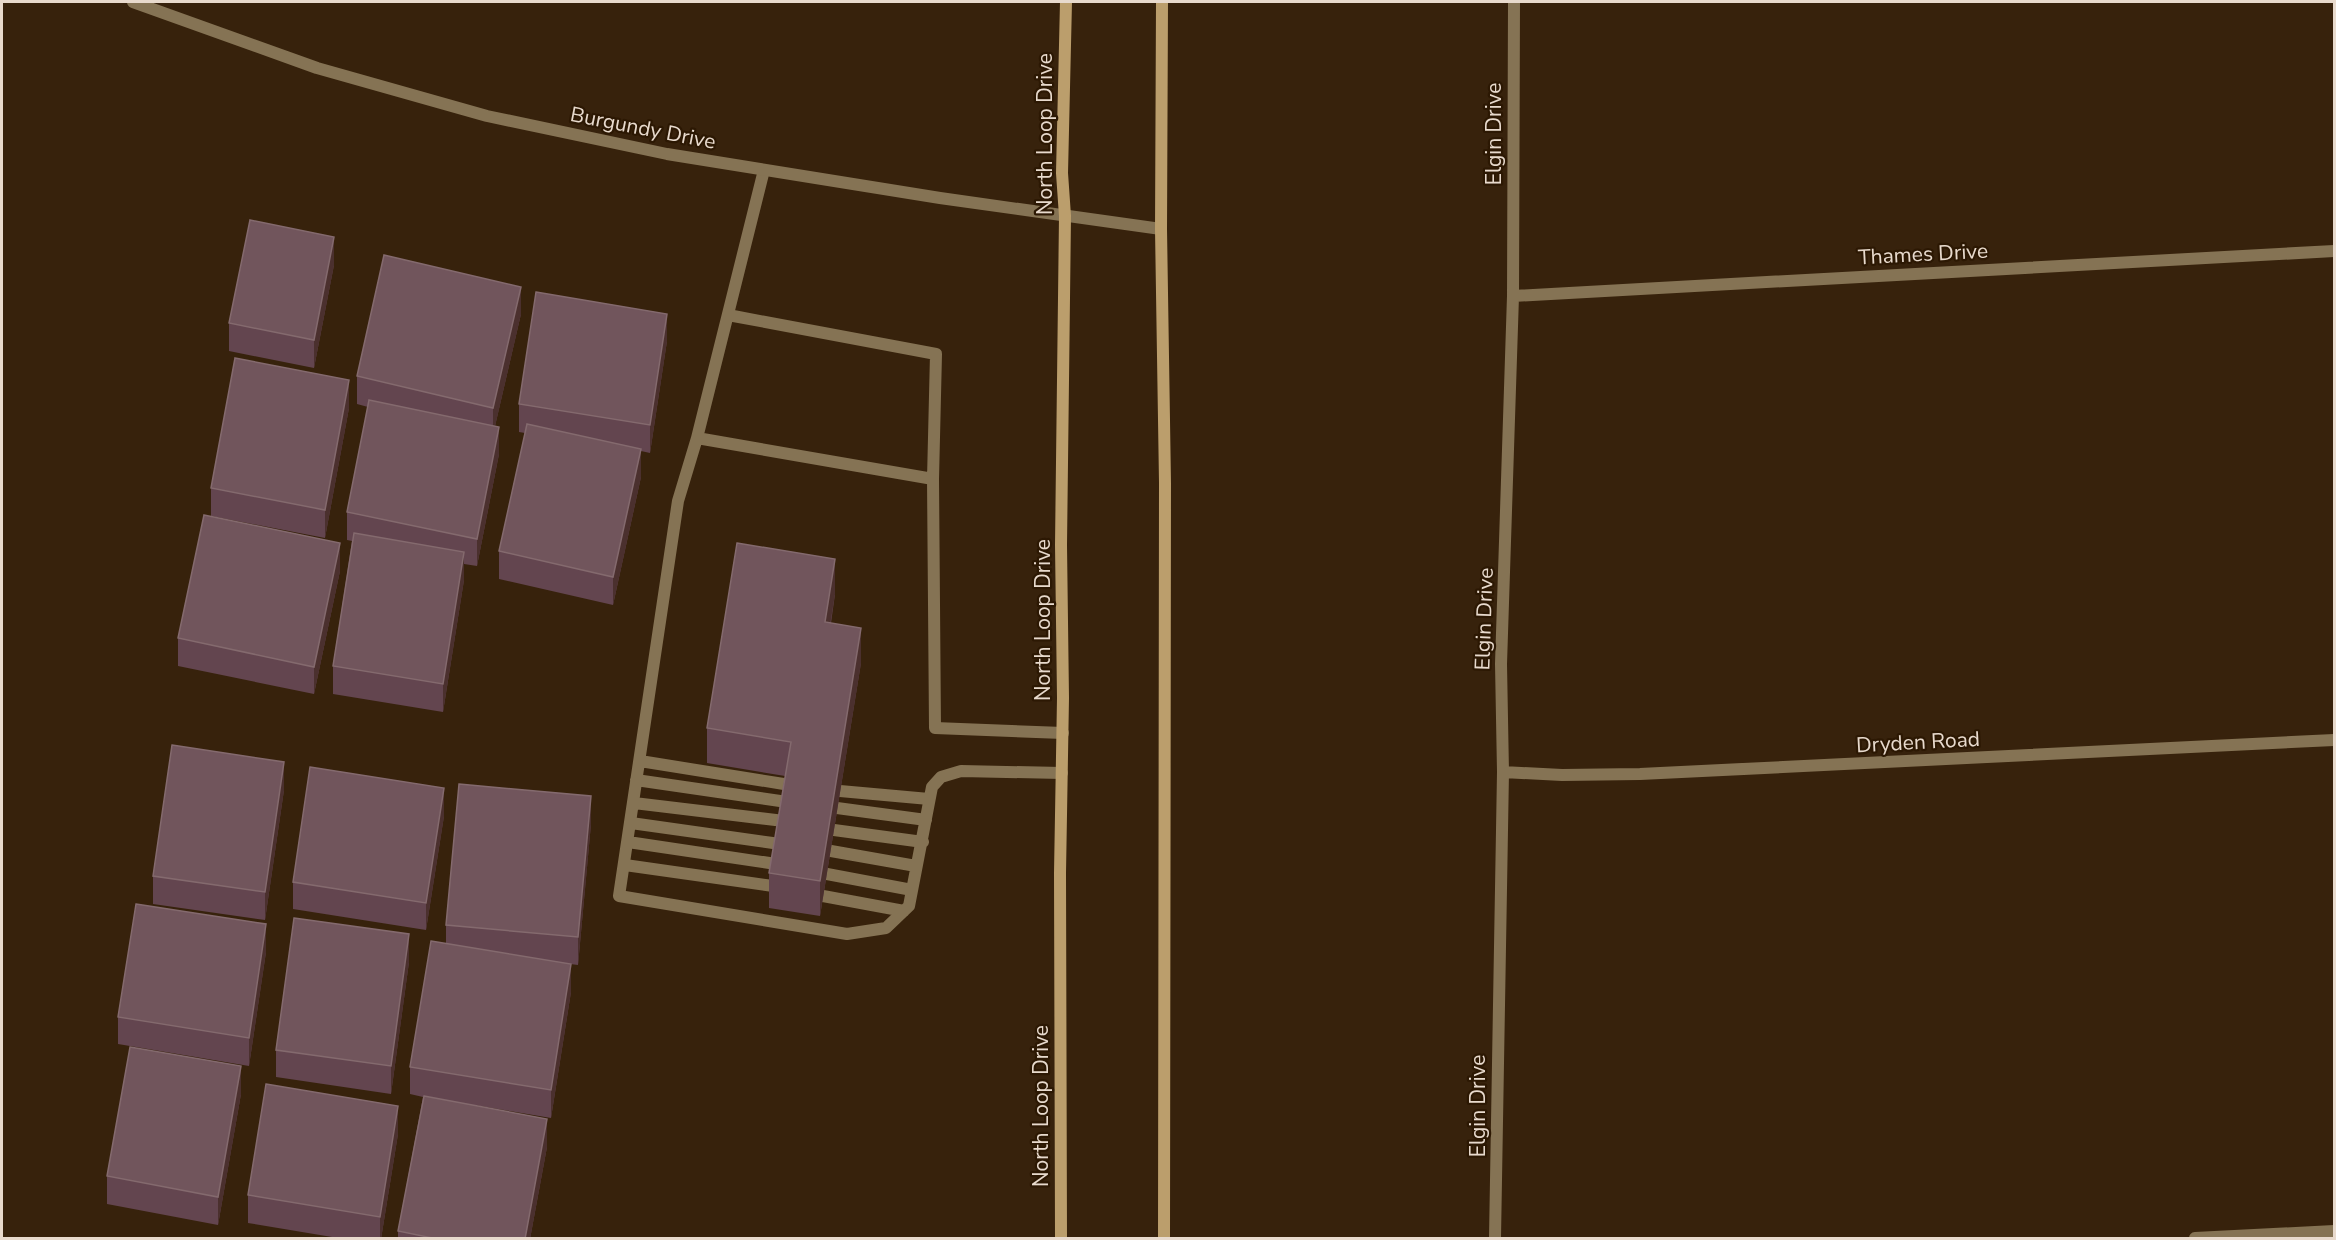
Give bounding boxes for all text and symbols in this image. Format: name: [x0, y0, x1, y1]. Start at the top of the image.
street label: North Loop Drive: [1031, 53, 1059, 215]
street label: Elgin Drive: [1480, 83, 1508, 185]
street label: Burgundy Drive: [568, 100, 718, 156]
street label: Thames Drive: [1857, 237, 1989, 271]
street label: North Loop Drive: [1029, 539, 1057, 701]
street label: Elgin Drive: [1468, 567, 1500, 671]
street label: Dryden Road: [1855, 725, 1981, 759]
street label: North Loop Drive: [1027, 1025, 1055, 1187]
street label: Elgin Drive: [1464, 1055, 1492, 1157]

